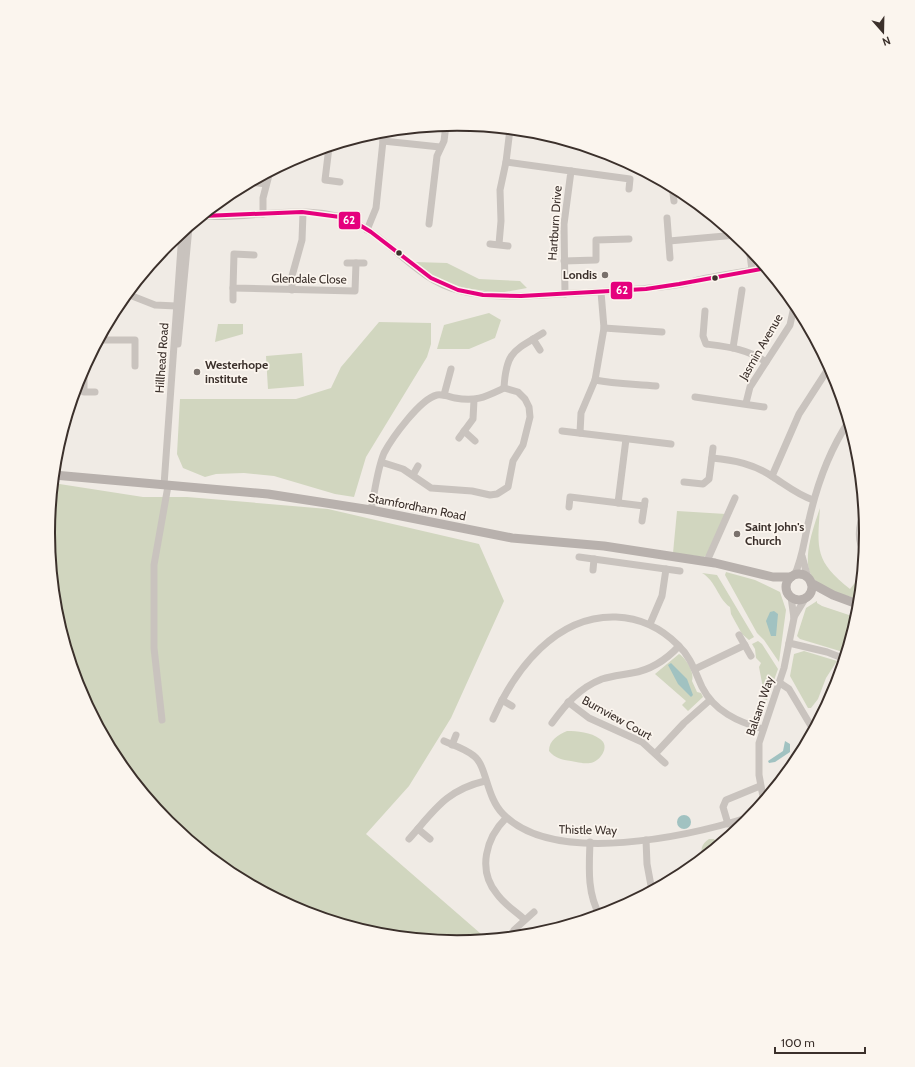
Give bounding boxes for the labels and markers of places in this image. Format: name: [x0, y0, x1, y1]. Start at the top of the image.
unlabelled marker: [394, 248, 404, 258]
place label: Londis: [563, 267, 597, 282]
marker: Londis: [600, 270, 610, 280]
unlabelled marker: [710, 273, 720, 283]
place label: Westerhope institute: [205, 357, 268, 386]
marker: Westerhope institute: [192, 367, 202, 377]
place label: Saint John's Church: [745, 519, 804, 548]
marker: Saint John's Church: [732, 529, 742, 539]

